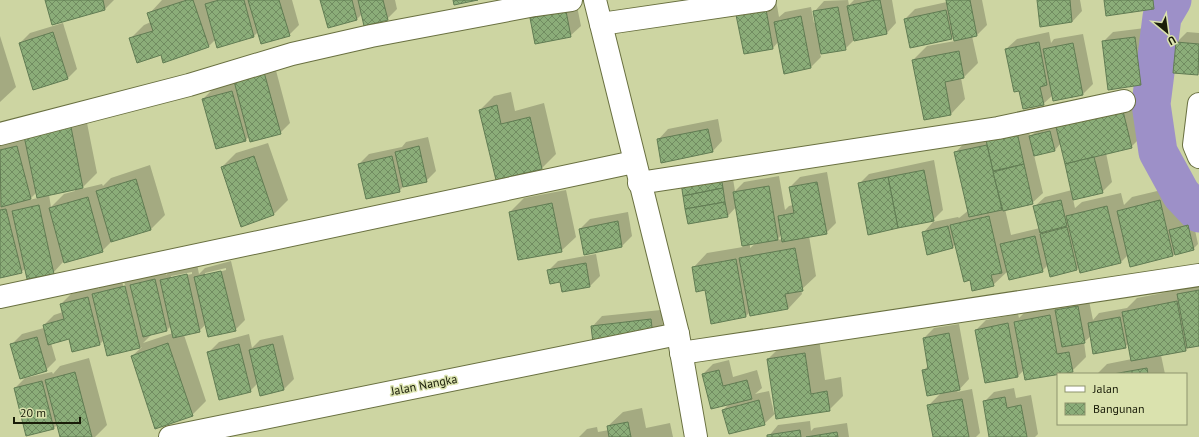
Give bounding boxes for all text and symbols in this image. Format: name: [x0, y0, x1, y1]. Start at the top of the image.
north arrow: [1147, 12, 1187, 52]
text: U: [1165, 33, 1178, 49]
street label: Jalan Nangka: [388, 371, 458, 398]
legend: [1057, 373, 1187, 425]
text: Jalan: [1092, 381, 1118, 396]
scale bar: [14, 399, 80, 425]
text: Bangunan: [1093, 401, 1145, 416]
text: 20 m: [20, 405, 46, 420]

